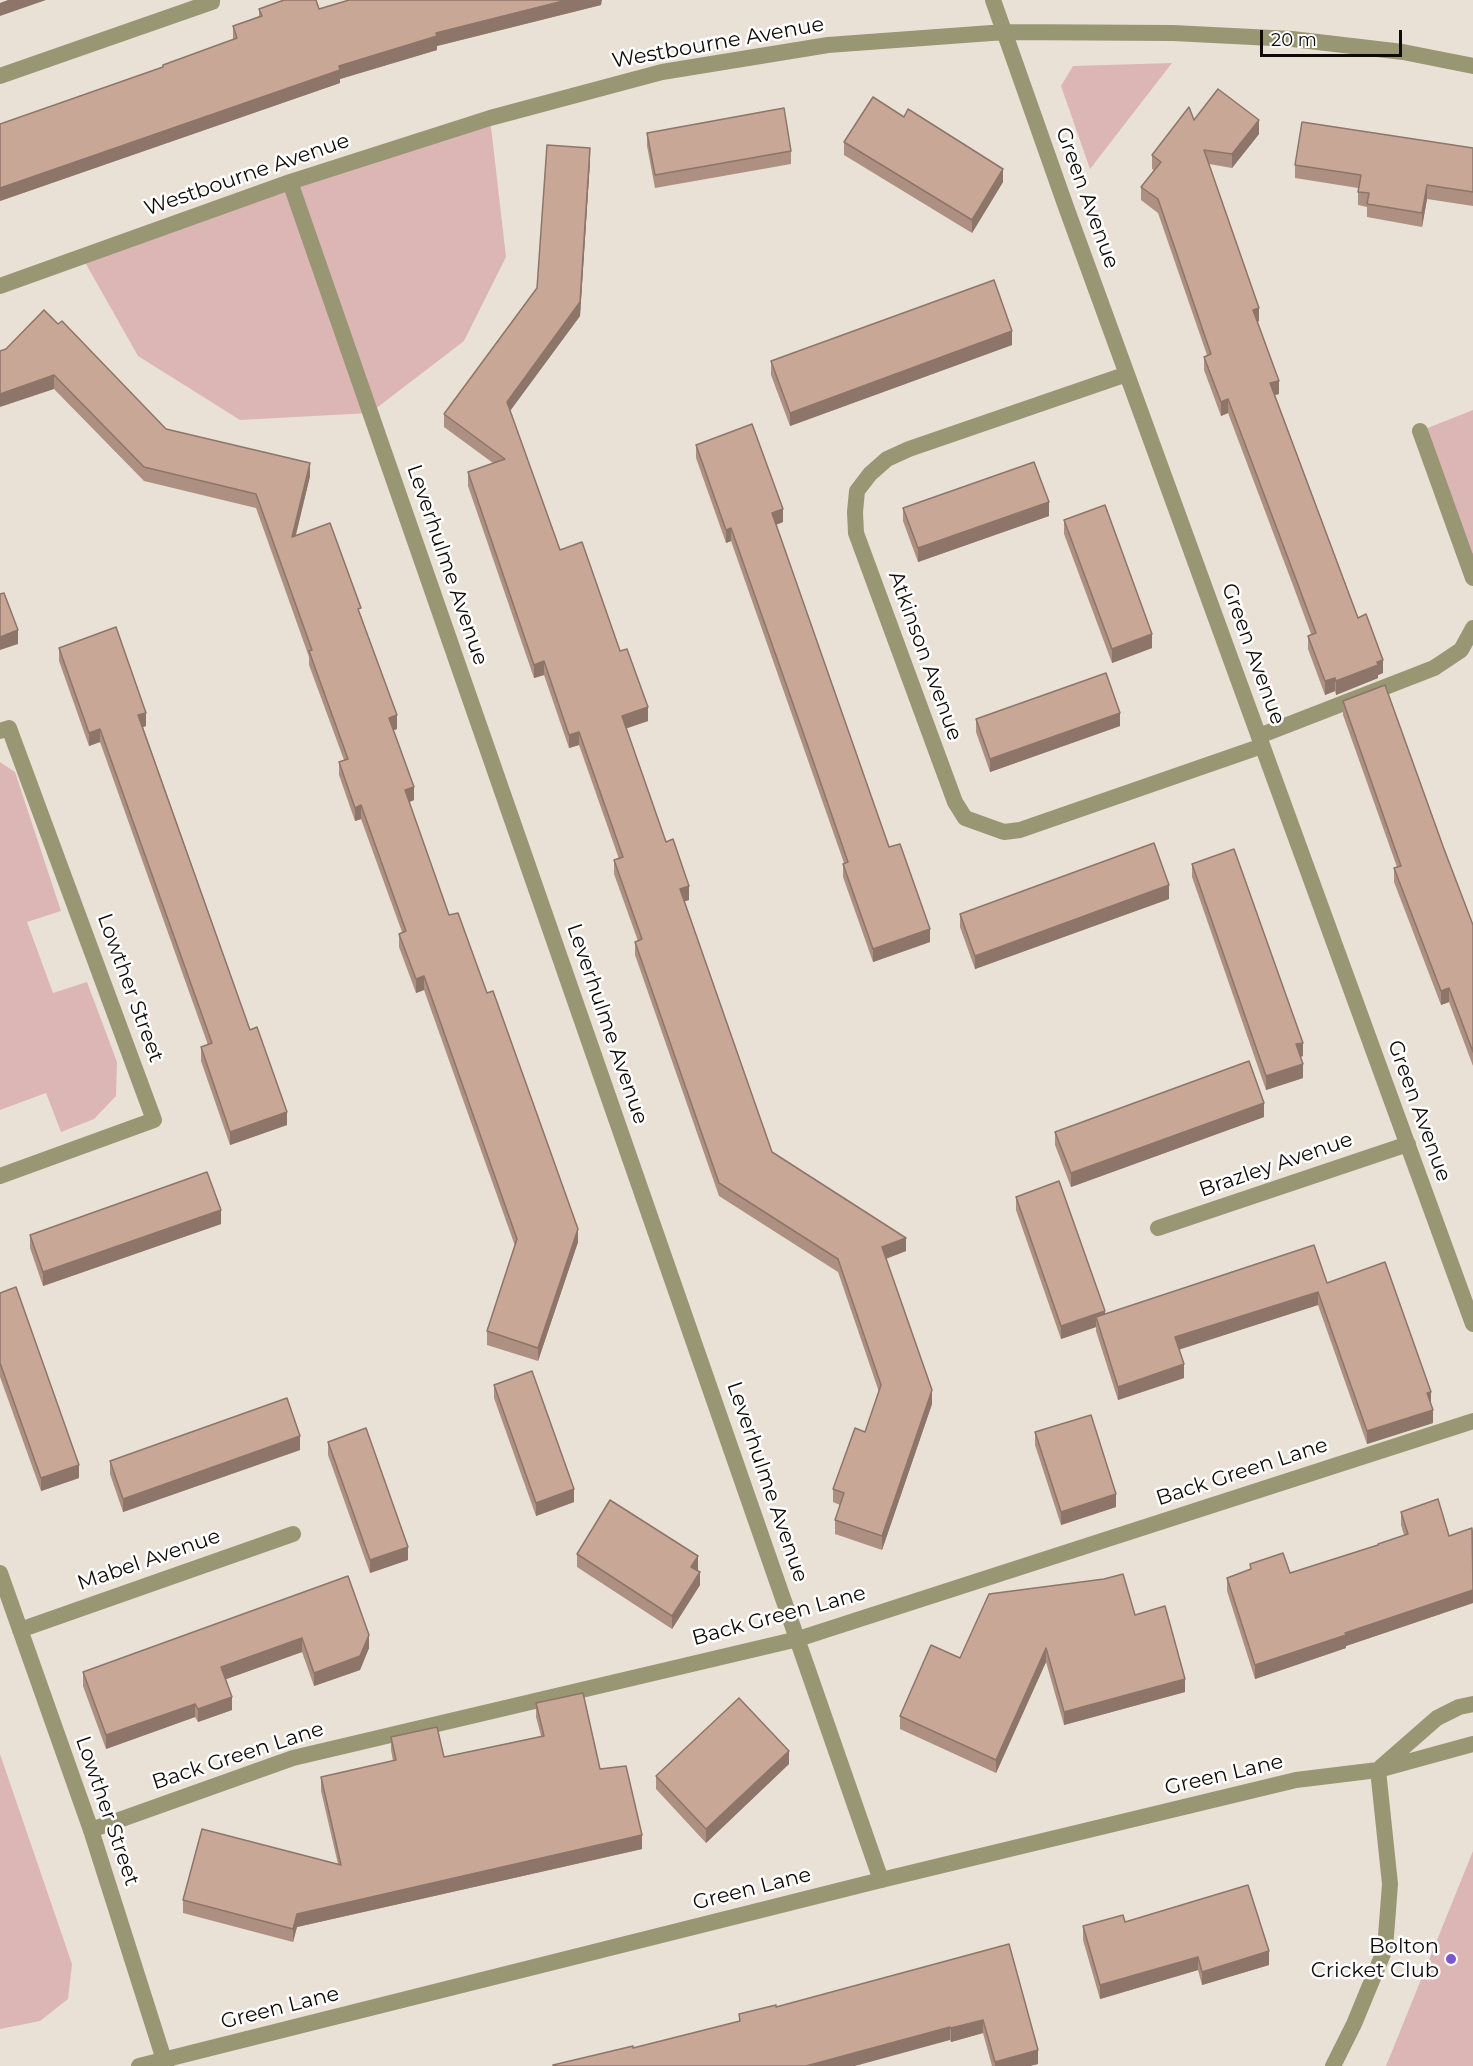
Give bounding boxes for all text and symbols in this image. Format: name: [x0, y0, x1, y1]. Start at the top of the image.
street label: Westbourne Avenue: [610, 12, 826, 74]
scale bar: [1263, 18, 1406, 56]
text: 20 m: [1271, 29, 1317, 51]
street label: Green Avenue: [1050, 124, 1124, 272]
street label: Westbourne Avenue: [141, 128, 353, 222]
street label: Leverhulme Avenue: [401, 461, 493, 669]
street label: Atkinson Avenue: [883, 568, 967, 744]
street label: Green Avenue: [1216, 580, 1290, 728]
street label: Lowther Street: [91, 910, 169, 1066]
street label: Leverhulme Avenue: [561, 920, 653, 1128]
street label: Green Avenue: [1382, 1037, 1456, 1185]
street label: Brazley Avenue: [1196, 1127, 1356, 1203]
street label: Leverhulme Avenue: [721, 1378, 813, 1586]
street label: Back Green Lane: [1153, 1432, 1331, 1512]
street label: Mabel Avenue: [74, 1524, 224, 1596]
street label: Back Green Lane: [689, 1581, 869, 1651]
street label: Back Green Lane: [149, 1716, 327, 1796]
street label: Lowther Street: [70, 1733, 144, 1889]
street label: Green Lane: [1162, 1749, 1286, 1801]
street label: Green Lane: [690, 1862, 814, 1916]
place label: Bolton Cricket Club: [1311, 1934, 1439, 1984]
marker: Bolton Cricket Club: [1444, 1952, 1458, 1966]
street label: Green Lane: [218, 1981, 342, 2035]

